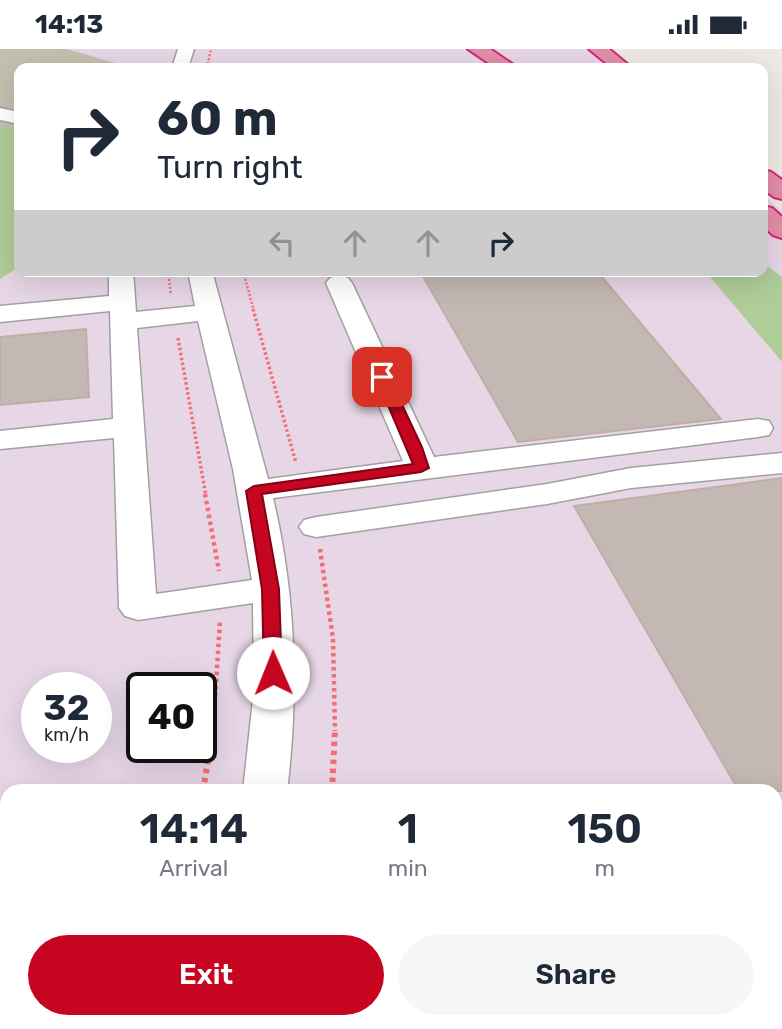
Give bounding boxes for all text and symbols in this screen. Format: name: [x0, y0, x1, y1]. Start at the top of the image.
text: 14:13: [35, 9, 103, 40]
text: 60 m: [157, 89, 278, 147]
icon: right: [42, 91, 133, 182]
text: Turn right: [157, 148, 302, 186]
icon: left: [263, 224, 301, 262]
icon: ahead: [336, 224, 374, 262]
icon: ahead: [409, 224, 447, 262]
icon: right: [482, 224, 520, 262]
pin: [352, 347, 412, 407]
icon: arrive: [363, 358, 401, 396]
position arrow: [236, 636, 310, 710]
speed limit sign: 40: [126, 672, 217, 763]
text: 32: [44, 687, 89, 729]
text: km/h: [44, 724, 89, 746]
text: 14:14: [140, 804, 248, 854]
text: 1: [398, 804, 418, 854]
text: 150: [567, 804, 642, 854]
text: Arrival: [159, 854, 228, 882]
text: min: [388, 854, 428, 882]
text: m: [595, 854, 615, 882]
button: Exit: [28, 935, 384, 1015]
button: Share: [398, 935, 754, 1015]

